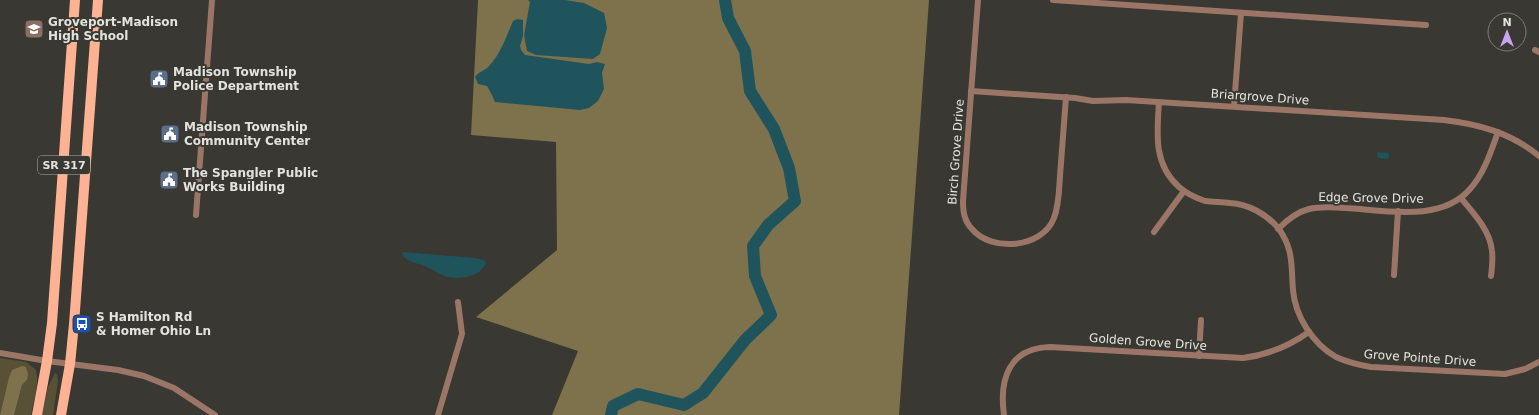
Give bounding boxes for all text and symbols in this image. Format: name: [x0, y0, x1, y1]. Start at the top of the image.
north arrow: [1487, 12, 1527, 52]
place label: Groveport-Madison High School: [48, 15, 178, 43]
text: N: [1502, 16, 1512, 29]
school or university icon: Groveport-Madison High School: [23, 18, 45, 40]
place label: Madison Township Police Department: [173, 65, 299, 93]
public building icon: Madison Township Police Department: [148, 68, 170, 90]
street label: Briargrove Drive: [1210, 87, 1310, 107]
street label: Birch Grove Drive: [945, 99, 967, 205]
place label: Madison Township Community Center: [184, 120, 310, 148]
public building icon: Madison Township Community Center: [159, 123, 181, 145]
road number: SR 317: [38, 156, 90, 174]
place label: The Spangler Public Works Building: [183, 166, 318, 194]
public building icon: The Spangler Public Works Building: [158, 169, 180, 191]
street label: Edge Grove Drive: [1318, 190, 1424, 206]
place label: S Hamilton Rd & Homer Ohio Ln: [96, 310, 211, 338]
bus stop icon: S Hamilton Rd & Homer Ohio Ln: [71, 313, 93, 335]
street label: Golden Grove Drive: [1089, 331, 1207, 353]
street label: Grove Pointe Drive: [1363, 347, 1477, 369]

